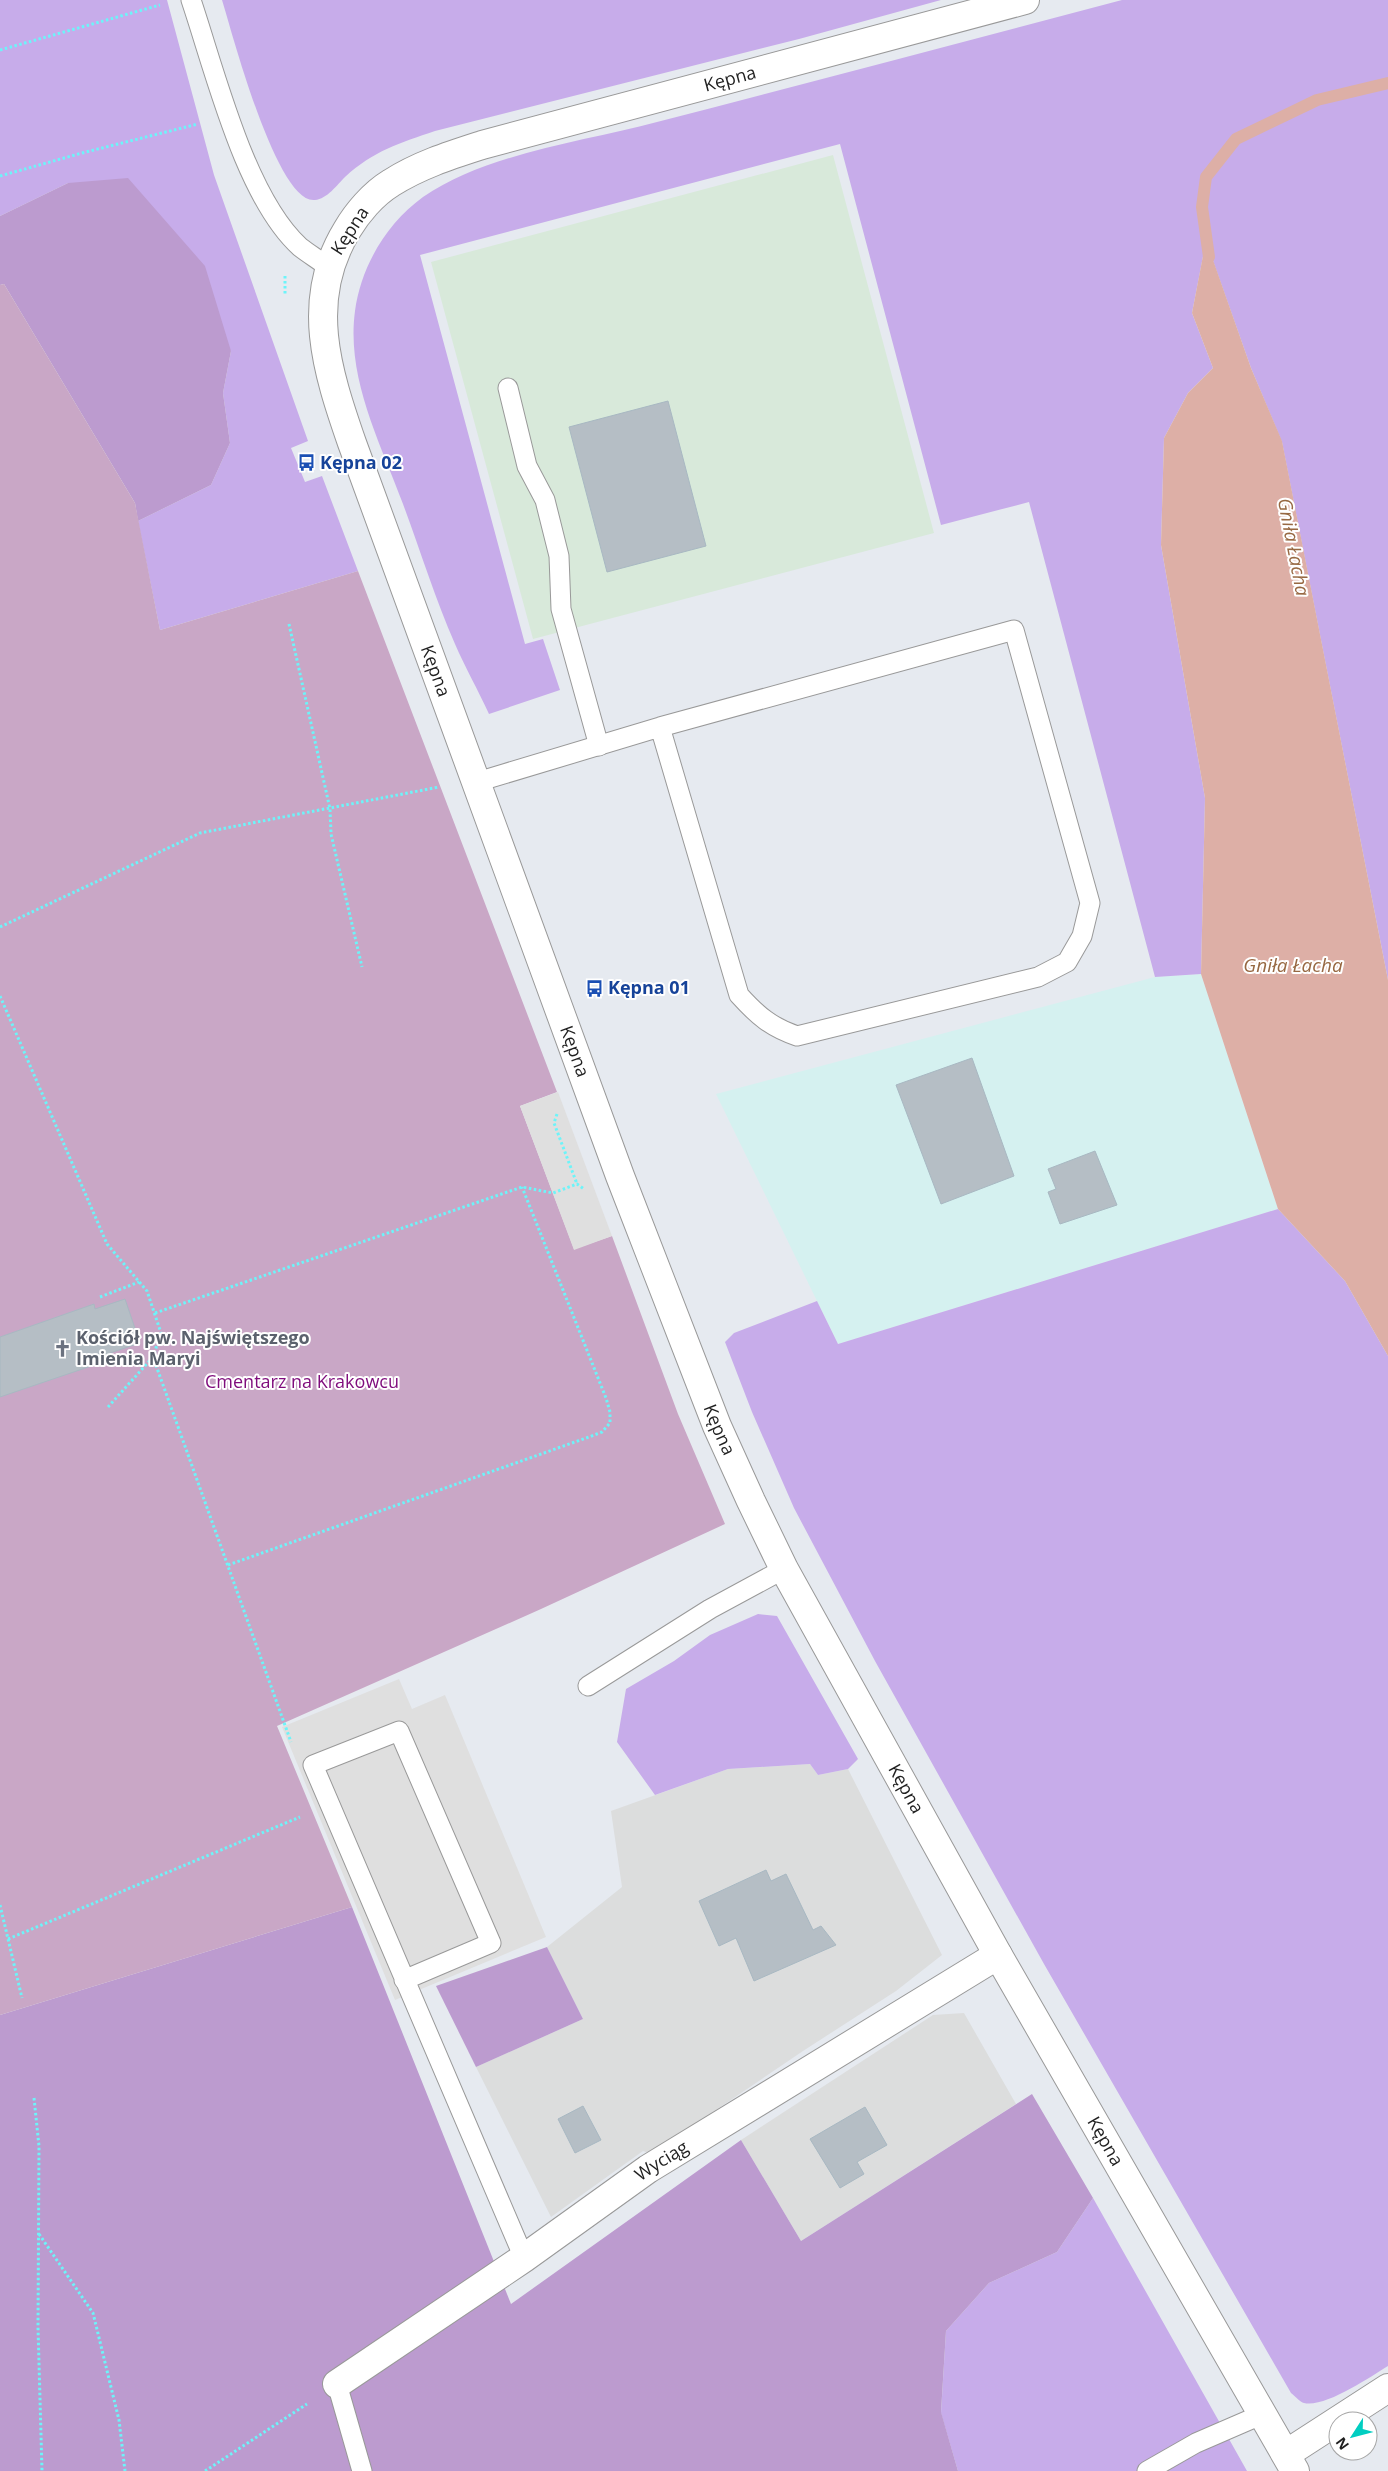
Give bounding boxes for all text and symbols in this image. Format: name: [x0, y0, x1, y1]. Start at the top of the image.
street label: Kępna: [701, 60, 759, 97]
street label: Kępna: [325, 202, 374, 259]
place label: Kępna 02: [320, 450, 402, 474]
bus stop icon: Kępna 02: [296, 453, 316, 473]
water label: Gniła Łacha: [1272, 496, 1316, 598]
street label: Kępna: [416, 642, 457, 700]
water label: Gniła Łacha: [1243, 952, 1343, 978]
place label: Kępna 01: [608, 975, 690, 999]
bus stop icon: Kępna 01: [584, 978, 604, 998]
street label: Kępna: [555, 1022, 596, 1080]
place label: Kościół pw. Najświętszego Imienia Maryi: [76, 1325, 310, 1370]
church icon: Kościół pw. Najświętszego Imienia Maryi: [52, 1338, 72, 1358]
park label: Cmentarz na Krakowcu: [205, 1369, 399, 1393]
street label: Kępna: [699, 1400, 742, 1459]
street label: Kępna: [883, 1759, 930, 1817]
street label: Kępna: [1082, 2112, 1130, 2170]
street label: Wyciąg: [630, 2134, 692, 2186]
north arrow: [1328, 2411, 1378, 2461]
text: N: [1331, 2434, 1353, 2454]

